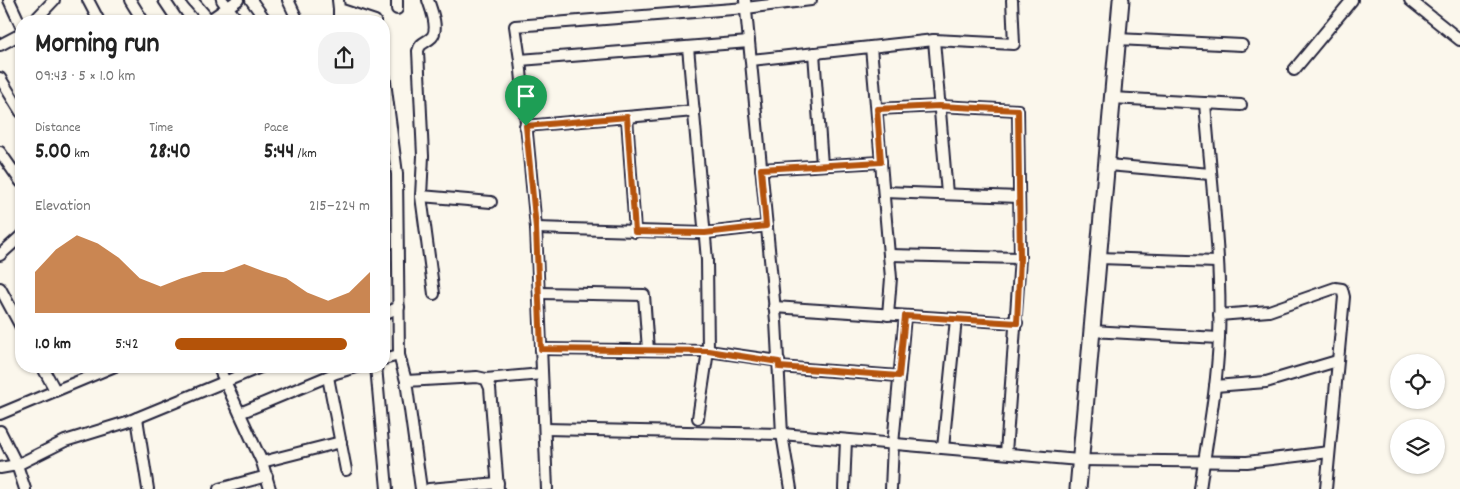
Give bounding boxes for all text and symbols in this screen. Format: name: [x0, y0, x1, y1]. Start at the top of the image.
text: Morning run: [35, 26, 159, 66]
button: share: [318, 32, 370, 84]
text: 09:43 · 5 × 1.0 km: [35, 65, 136, 88]
pin: [505, 75, 547, 126]
icon: arrive: [512, 82, 540, 110]
text: Distance: [35, 118, 81, 138]
text: Time: [149, 118, 173, 138]
text: Pace: [264, 118, 288, 138]
text: 5.00: [35, 138, 71, 168]
text: 28:40: [149, 138, 191, 168]
text: 5:44: [264, 138, 294, 168]
text: km: [71, 144, 90, 164]
text: /km: [294, 144, 317, 164]
text: Elevation: [35, 195, 91, 218]
text: 215–224 m: [309, 195, 370, 218]
text: 1.0 km: [35, 333, 71, 356]
text: 5:42: [115, 333, 139, 356]
map controls: [1390, 354, 1445, 474]
button: locate: [1390, 354, 1445, 409]
button: layers: [1390, 419, 1445, 474]

